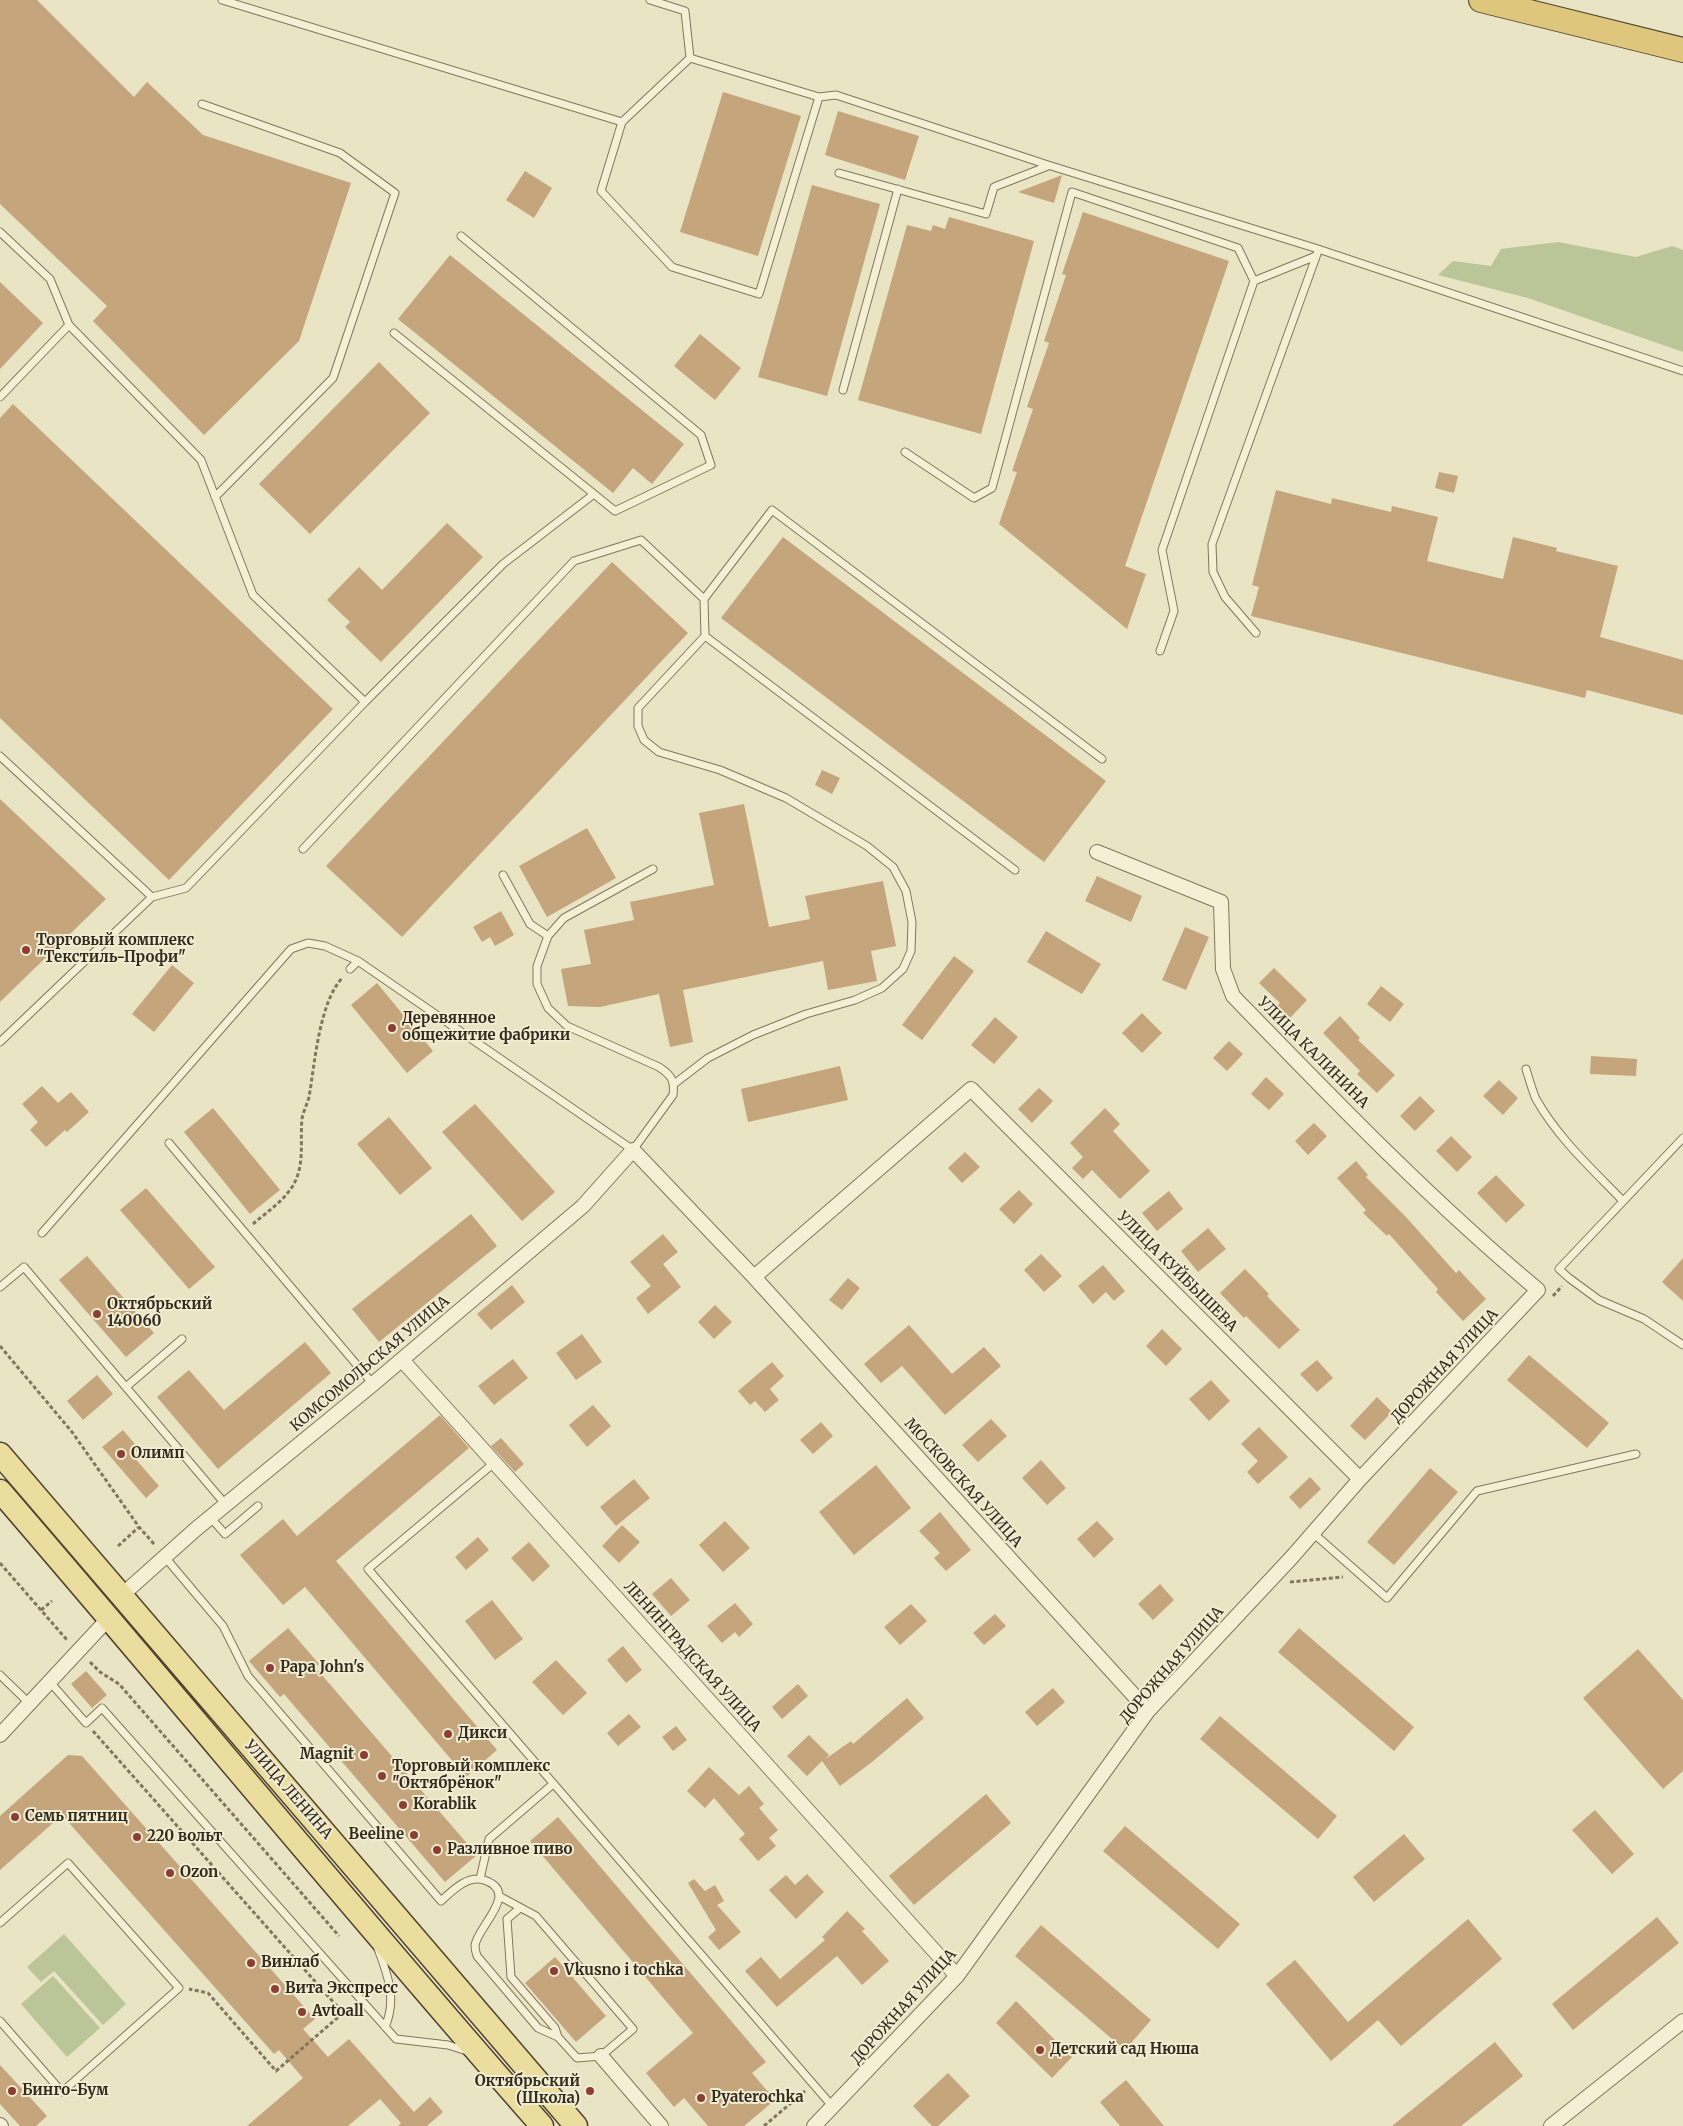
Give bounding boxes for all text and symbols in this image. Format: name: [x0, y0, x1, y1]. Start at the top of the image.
place label: Торговый комплекс "Текстиль-Профи": [36, 932, 194, 967]
marker: Торговый комплекс "Текстиль-Профи": [20, 944, 32, 956]
street label: УЛИЦА КАЛИНИНА: [1254, 994, 1372, 1112]
place label: Деревянное общежитие фабрики: [402, 1010, 570, 1045]
marker: Деревянное общежитие фабрики: [386, 1022, 398, 1034]
street label: УЛИЦА КУЙБЫШЕВА: [1113, 1208, 1241, 1336]
street label: КОМСОМОЛЬСКАЯ УЛИЦА: [287, 1292, 453, 1436]
place label: Октябрьский 140060: [107, 1296, 212, 1331]
street label: ДОРОЖНАЯ УЛИЦА: [1388, 1305, 1502, 1427]
marker: Октябрьский 140060: [91, 1308, 103, 1320]
street label: МОСКОВСКАЯ УЛИЦА: [900, 1415, 1026, 1551]
place label: Олимп: [131, 1445, 185, 1463]
marker: Олимп: [115, 1448, 127, 1460]
street label: ЛЕНИНГРАДСКАЯ УЛИЦА: [620, 1578, 764, 1736]
street label: ДОРОЖНАЯ УЛИЦА: [1116, 1603, 1228, 1727]
place label: Papa John's: [280, 1659, 364, 1677]
marker: Papa John's: [264, 1662, 276, 1674]
place label: Дикси: [458, 1725, 507, 1743]
marker: Дикси: [442, 1728, 454, 1740]
street label: УЛИЦА ЛЕНИНА: [240, 1737, 336, 1843]
place label: Magnit: [300, 1746, 354, 1764]
marker: Magnit: [358, 1749, 370, 1761]
place label: Торговый комплекс "Октябрёнок": [392, 1758, 550, 1793]
marker: Торговый комплекс "Октябрёнок": [376, 1770, 388, 1782]
place label: Korablik: [413, 1796, 477, 1814]
marker: Korablik: [397, 1799, 409, 1811]
place label: Семь пятниц: [25, 1808, 128, 1826]
marker: Семь пятниц: [9, 1811, 21, 1823]
place label: Beeline: [349, 1826, 404, 1844]
place label: 220 вольт: [147, 1828, 223, 1846]
marker: Beeline: [408, 1829, 420, 1841]
marker: 220 вольт: [131, 1831, 143, 1843]
place label: Разливное пиво: [447, 1841, 573, 1859]
marker: Разливное пиво: [431, 1844, 443, 1856]
place label: Ozon: [180, 1864, 218, 1882]
marker: Ozon: [164, 1867, 176, 1879]
street label: ДОРОЖНАЯ УЛИЦА: [848, 1946, 960, 2068]
place label: Винлаб: [261, 1954, 319, 1972]
marker: Винлаб: [245, 1957, 257, 1969]
place label: Vkusno i tochka: [564, 1962, 684, 1980]
marker: Vkusno i tochka: [548, 1965, 560, 1977]
place label: Вита Экспресс: [285, 1980, 398, 1998]
marker: Вита Экспресс: [269, 1983, 281, 1995]
place label: Avtoall: [312, 2003, 364, 2021]
marker: Avtoall: [296, 2006, 308, 2018]
place label: Детский сад Нюша: [1050, 2041, 1199, 2059]
marker: Детский сад Нюша: [1034, 2044, 1046, 2056]
place label: Октябрьский (Школа): [475, 2073, 580, 2108]
place label: Бинго-Бум: [22, 2082, 109, 2100]
marker: Бинго-Бум: [6, 2085, 18, 2097]
marker: Октябрьский (Школа): [584, 2085, 596, 2097]
place label: Pyaterochka: [711, 2089, 804, 2107]
marker: Pyaterochka: [695, 2092, 707, 2104]

